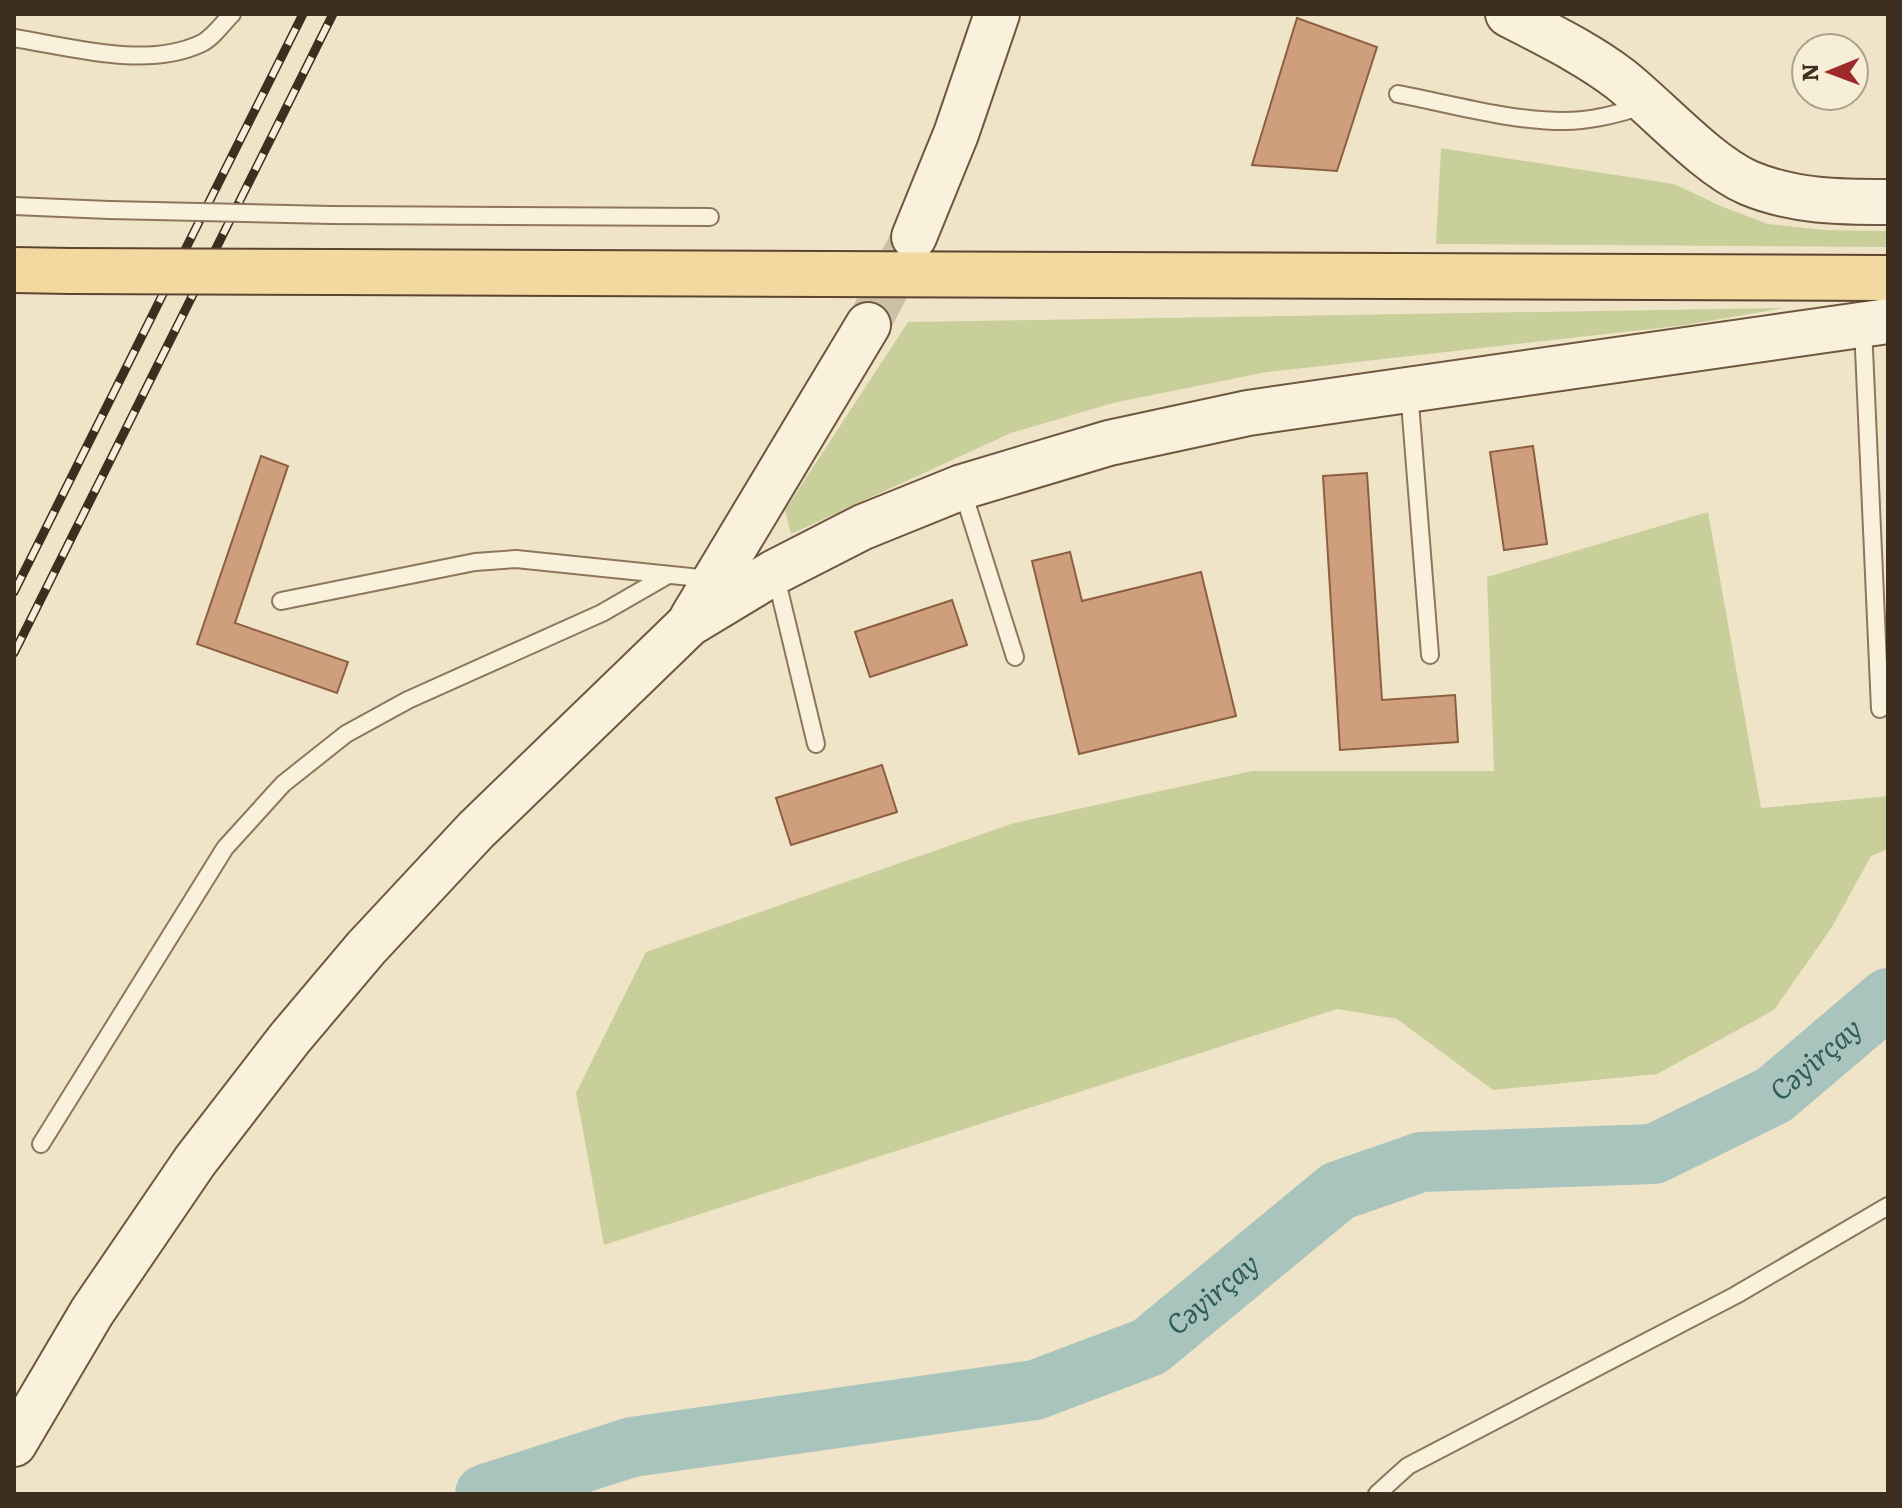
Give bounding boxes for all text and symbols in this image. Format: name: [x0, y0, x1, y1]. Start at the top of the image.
north arrow: [1790, 32, 1870, 112]
text: N: [1792, 63, 1825, 82]
water label: Cəyirçay: [1759, 1006, 1870, 1109]
water label: Cəyirçay: [1156, 1242, 1267, 1344]

